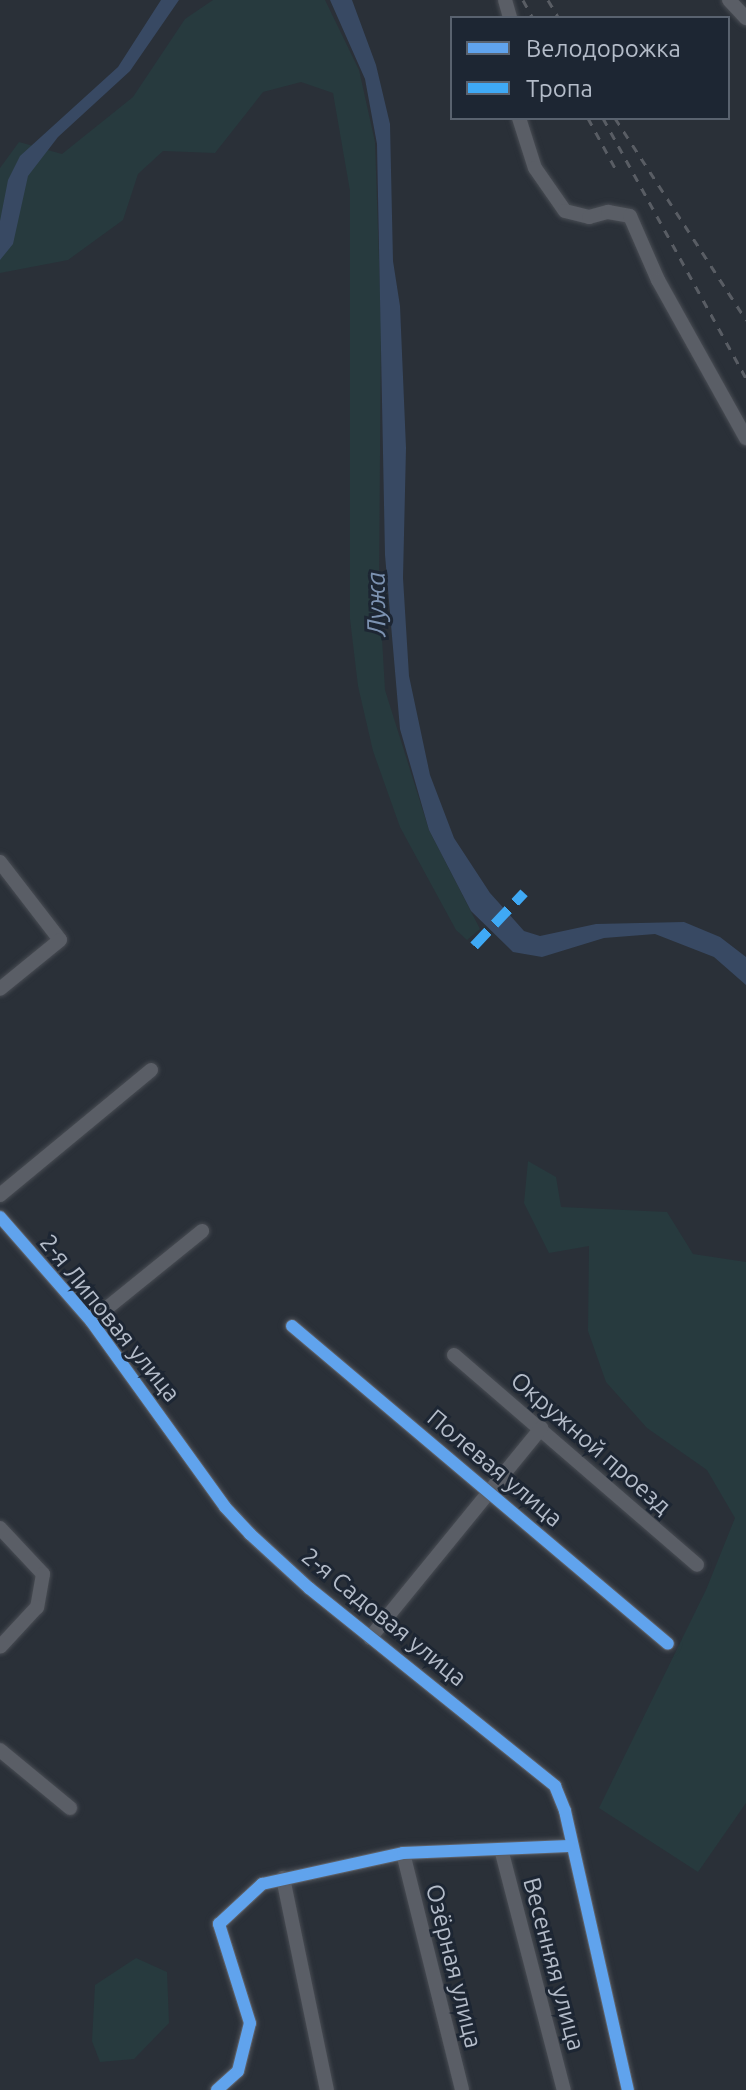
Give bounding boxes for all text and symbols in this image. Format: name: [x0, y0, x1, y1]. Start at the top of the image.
legend: [450, 16, 730, 120]
text: Велодорожка: [526, 35, 681, 62]
text: Тропа: [526, 75, 593, 102]
water label: Лужа: [360, 571, 392, 637]
street label: 2-я Липовая улица: [34, 1228, 186, 1408]
street label: Окружной проезд: [505, 1366, 677, 1520]
street label: Полевая улица: [422, 1403, 568, 1533]
street label: 2-я Садовая улица: [296, 1542, 472, 1692]
street label: Весенняя улица: [517, 1874, 591, 2054]
street label: Озёрная улица: [420, 1881, 488, 2051]

